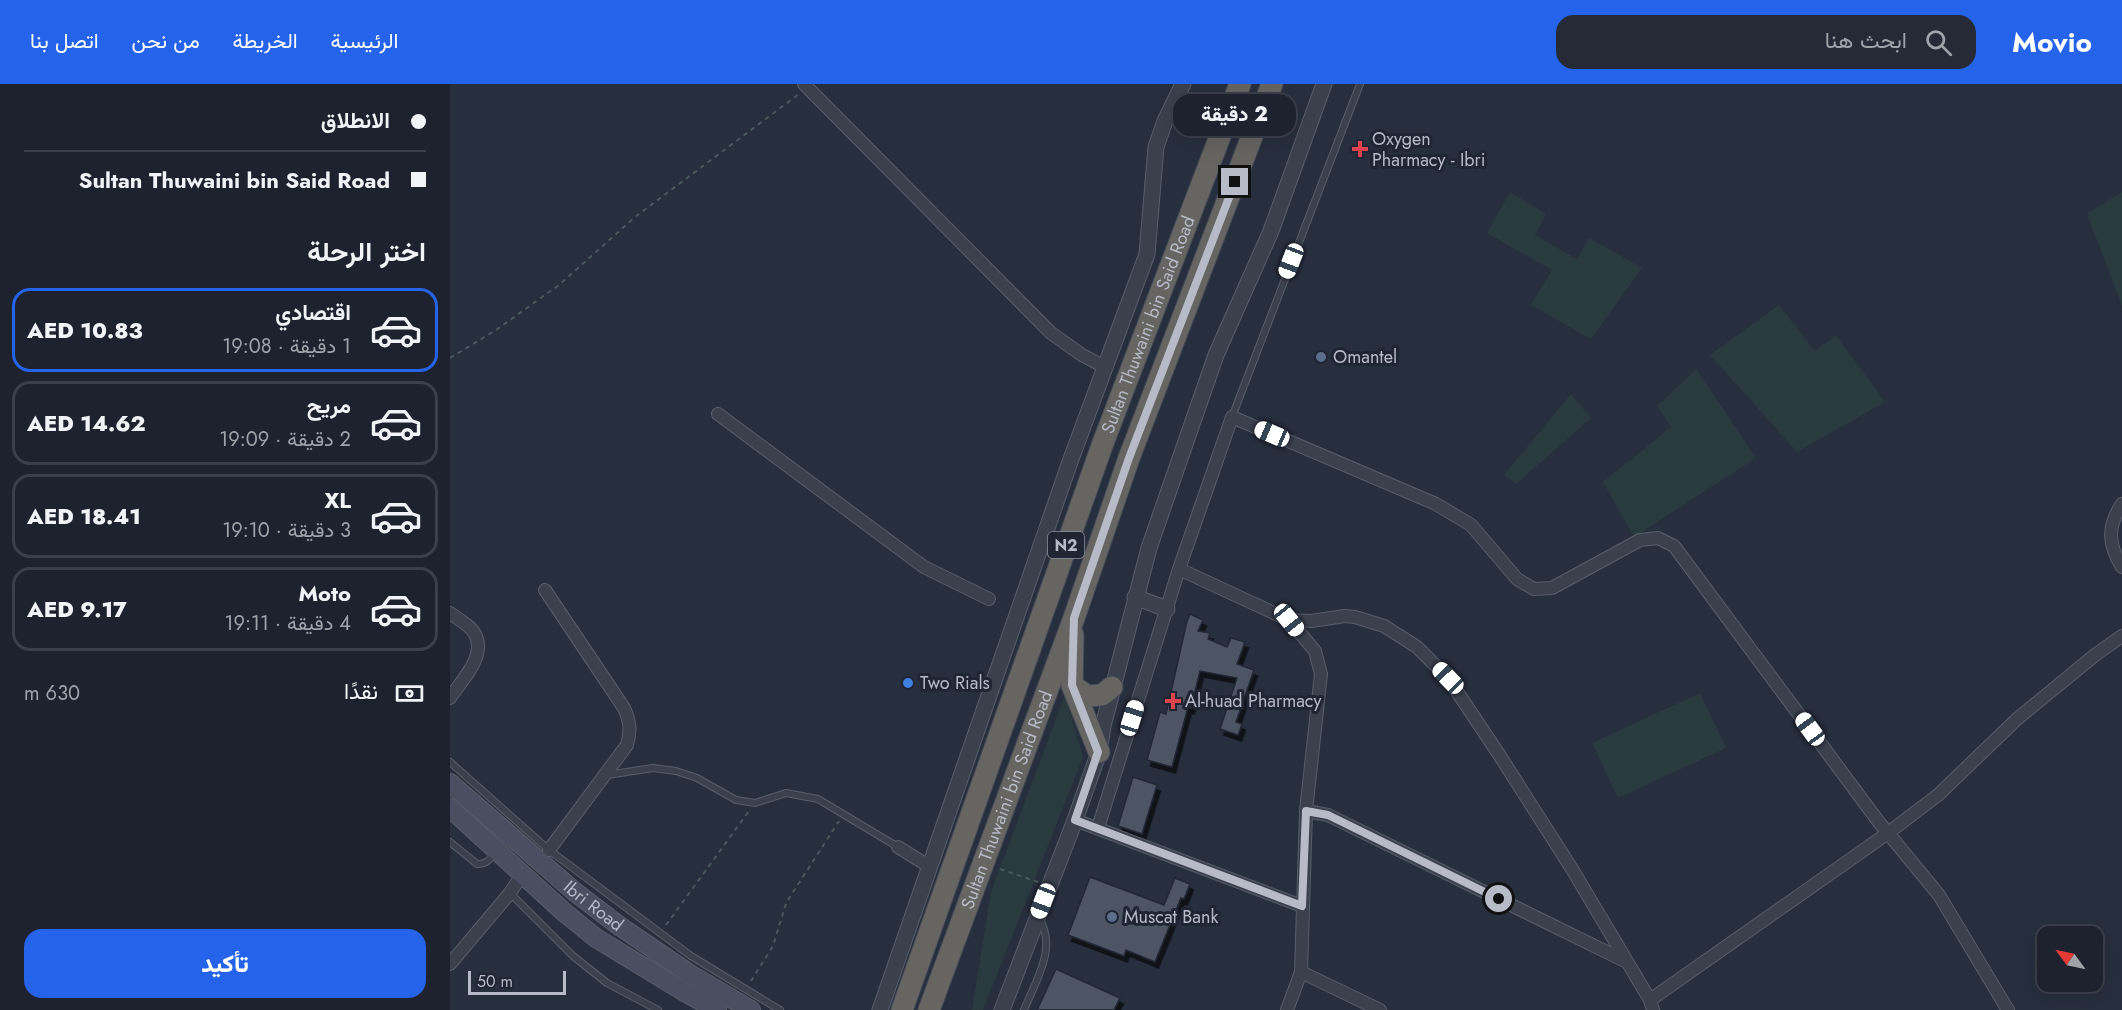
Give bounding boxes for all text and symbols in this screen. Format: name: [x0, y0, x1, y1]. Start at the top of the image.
search box: [1556, 15, 1976, 69]
text: Movio: [2012, 22, 2092, 63]
text: ابحث هنا: [1825, 24, 1907, 56]
text: اتصل بنا: [30, 26, 99, 56]
text: من نحن: [132, 26, 200, 56]
text: الخريطة: [233, 26, 298, 56]
text: الرئيسية: [331, 26, 398, 56]
icon: search: [1922, 26, 1955, 59]
callout: 2 دقيقة: [1174, 95, 1296, 137]
text: 2 دقيقة: [1201, 100, 1268, 129]
text: الانطلاق: [321, 104, 390, 136]
place label: Oxygen Pharmacy - Ibri: [1372, 126, 1485, 173]
marker: Oxygen Pharmacy - Ibri: [1353, 142, 1367, 156]
text: Sultan Thuwaini bin Said Road: [79, 164, 390, 196]
route end: [1221, 168, 1248, 195]
street label: Sultan Thuwaini bin Said Road: [1095, 212, 1201, 438]
text: اختر الرحلة: [307, 232, 426, 271]
car: [1276, 241, 1306, 281]
text: اقتصادي: [275, 296, 351, 328]
icon: car: [369, 303, 423, 357]
text: AED 10.83: [27, 314, 143, 346]
text: 1 دقيقة · 19:08: [222, 332, 351, 361]
place label: Omantel: [1333, 344, 1397, 370]
marker: Omantel: [1314, 350, 1328, 364]
text: مريح: [307, 389, 351, 421]
icon: car: [369, 396, 423, 450]
text: AED 14.62: [27, 407, 146, 439]
car: [1252, 419, 1292, 449]
text: 2 دقيقة · 19:09: [219, 425, 351, 454]
text: XL: [324, 484, 351, 516]
icon: car: [369, 489, 423, 543]
text: AED 18.41: [27, 500, 141, 532]
text: 3 دقيقة · 19:10: [222, 516, 351, 545]
road number: N2: [1048, 532, 1084, 558]
text: Moto: [298, 577, 351, 609]
icon: car: [369, 582, 423, 636]
text: AED 9.17: [27, 593, 127, 625]
car: [1271, 600, 1307, 640]
text: 4 دقيقة · 19:11: [225, 609, 351, 638]
car: [1429, 659, 1467, 697]
place label: Two Rials: [920, 670, 990, 696]
text: نقدًا: [344, 675, 378, 707]
marker: Two Rials: [901, 676, 915, 690]
icon: cash: [393, 677, 426, 710]
text: 630 m: [24, 679, 80, 708]
street label: Sultan Thuwaini bin Said Road: [954, 687, 1059, 913]
place label: Al-huad Pharmacy: [1185, 688, 1321, 714]
marker: Al-huad Pharmacy: [1166, 694, 1180, 708]
car: [1118, 698, 1146, 738]
car: [1792, 709, 1828, 749]
street label: Ibri Road: [558, 874, 629, 938]
car: [1028, 881, 1058, 921]
route start: [1485, 885, 1512, 912]
place label: Muscat Bank: [1124, 904, 1218, 930]
marker: Muscat Bank: [1105, 910, 1119, 924]
north arrow: [2037, 926, 2103, 992]
map controls: [2037, 926, 2103, 992]
button: تأكيد: [24, 929, 426, 998]
scale bar: [468, 968, 566, 996]
text: 50 m: [477, 970, 513, 993]

